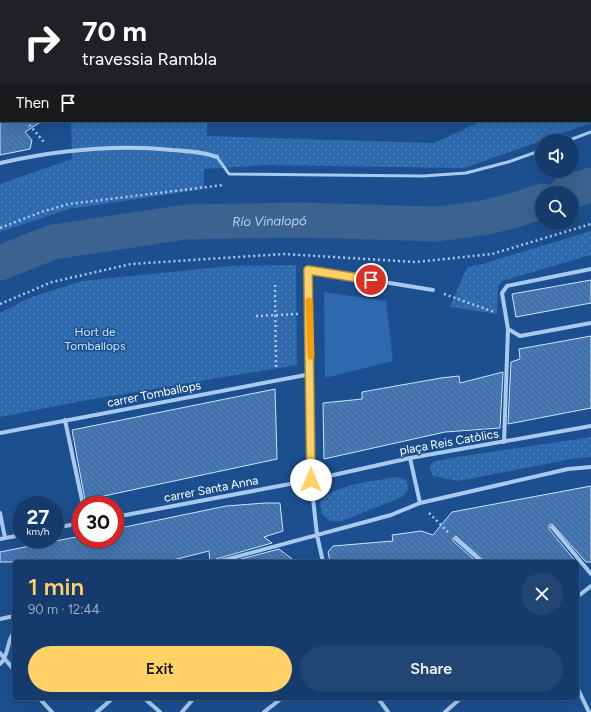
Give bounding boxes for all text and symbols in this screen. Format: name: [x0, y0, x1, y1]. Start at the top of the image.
text: 70 m: [82, 14, 147, 48]
icon: right: [16, 16, 68, 68]
text: travessia Rambla: [82, 48, 217, 70]
icon: arrive: [57, 92, 79, 114]
text: Then: [16, 94, 49, 112]
map controls: [535, 134, 579, 230]
button: sound: [535, 134, 579, 178]
button: search: [535, 186, 579, 230]
water label: Río Vinalopó: [232, 213, 307, 229]
pin: [354, 263, 388, 297]
icon: arrive: [360, 269, 382, 291]
park label: Hort de Tomballops: [64, 325, 126, 353]
street label: carrer Tomballops: [106, 378, 203, 410]
street label: plaça Reis Catòlics: [398, 426, 500, 458]
position arrow: [290, 459, 332, 501]
street label: carrer Santa Anna: [163, 473, 259, 505]
speed limit sign: 30: [72, 496, 124, 548]
text: 27: [27, 505, 49, 529]
text: km/h: [27, 525, 49, 538]
text: 1 min: [28, 572, 84, 601]
button: close: [521, 573, 563, 615]
text: 90 m · 12:44: [28, 602, 100, 617]
button: Exit: [28, 646, 292, 692]
button: Share: [300, 646, 563, 692]

